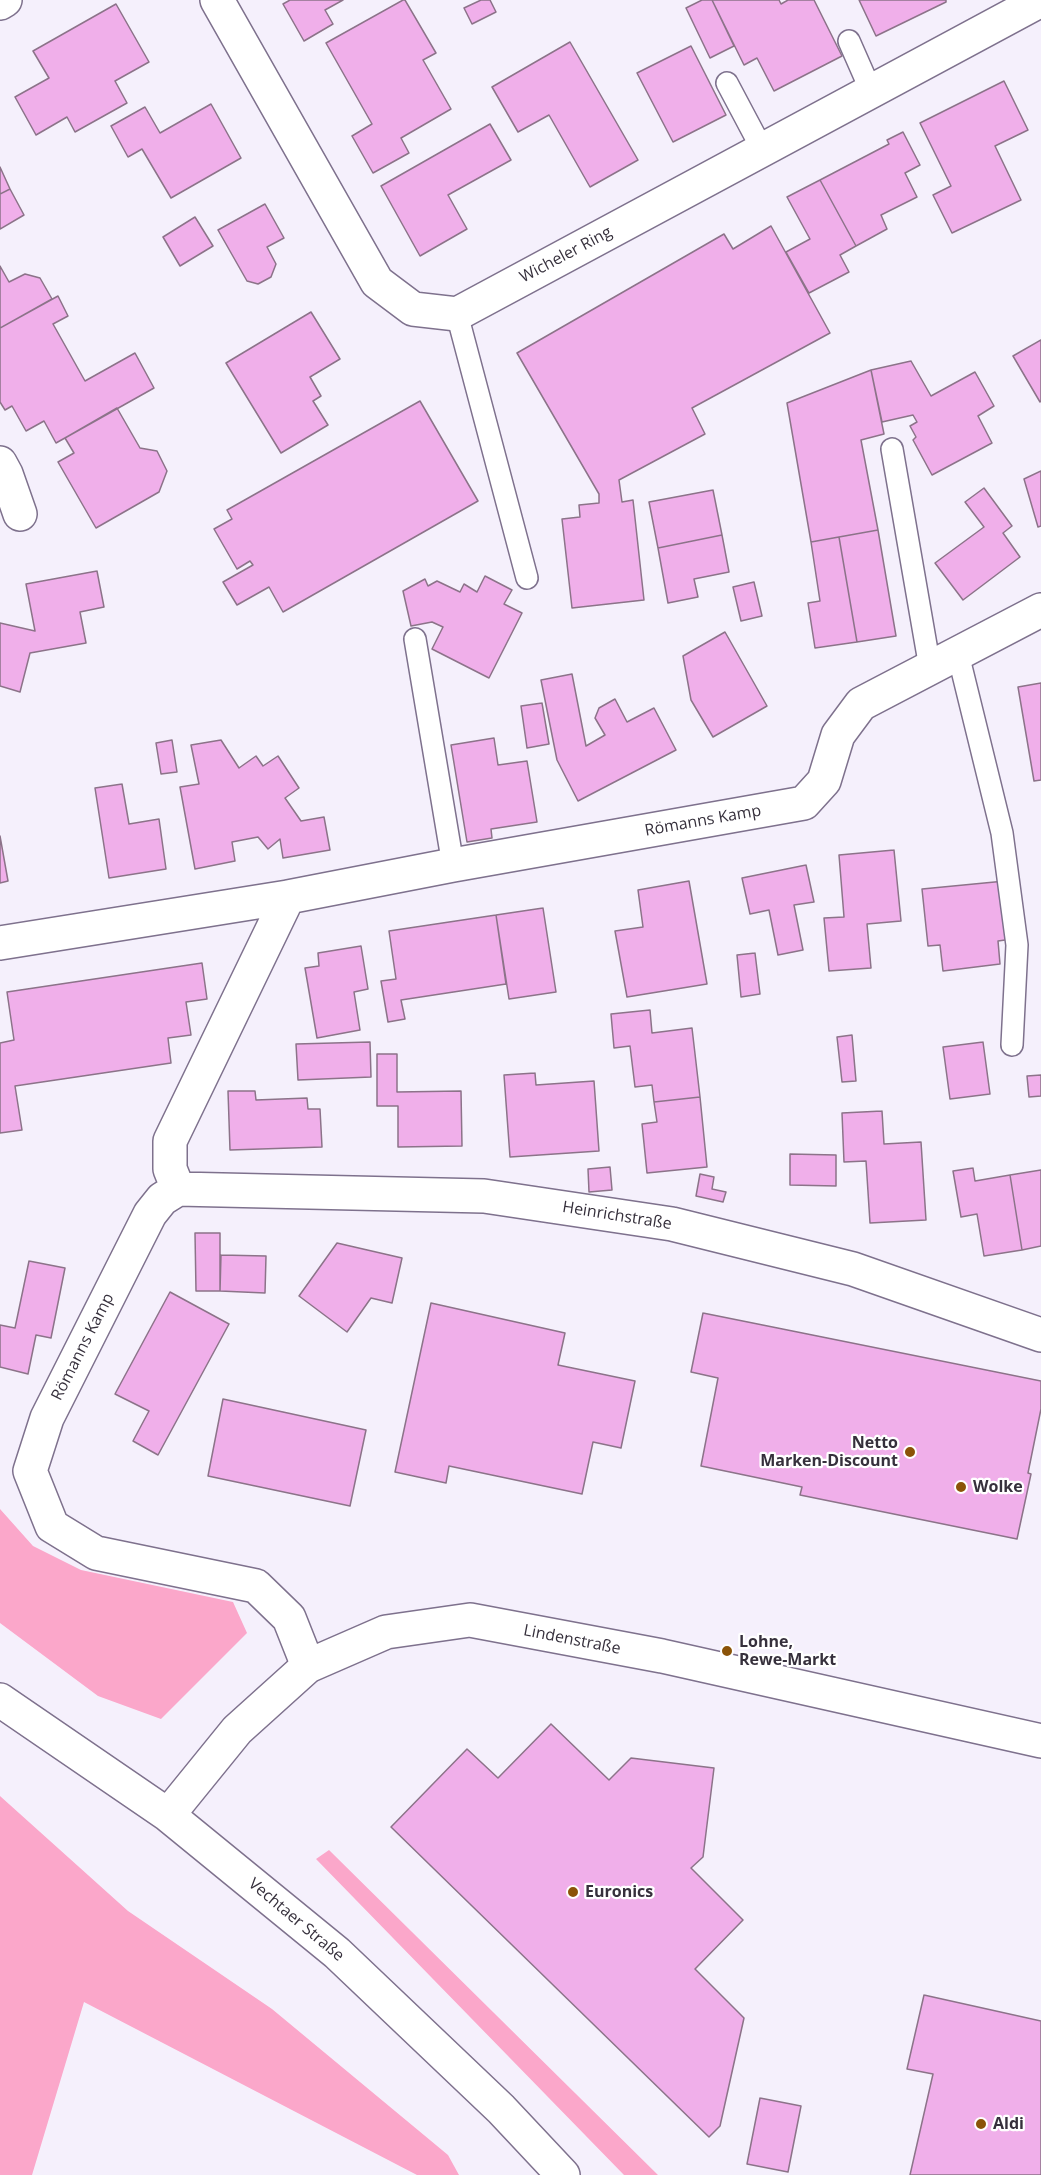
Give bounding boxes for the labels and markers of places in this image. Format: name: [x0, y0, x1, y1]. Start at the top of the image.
place label: Netto Marken-Discount: [760, 1433, 898, 1471]
marker: Netto Marken-Discount: [903, 1445, 917, 1459]
place label: Wolke: [973, 1477, 1023, 1497]
marker: Wolke: [954, 1480, 968, 1494]
place label: Lohne, Rewe-Markt: [739, 1632, 836, 1670]
marker: Lohne, Rewe-Markt: [720, 1644, 734, 1658]
place label: Euronics: [585, 1882, 653, 1902]
marker: Euronics: [566, 1885, 580, 1899]
place label: Aldi: [993, 2114, 1024, 2134]
marker: Aldi: [974, 2117, 988, 2131]

